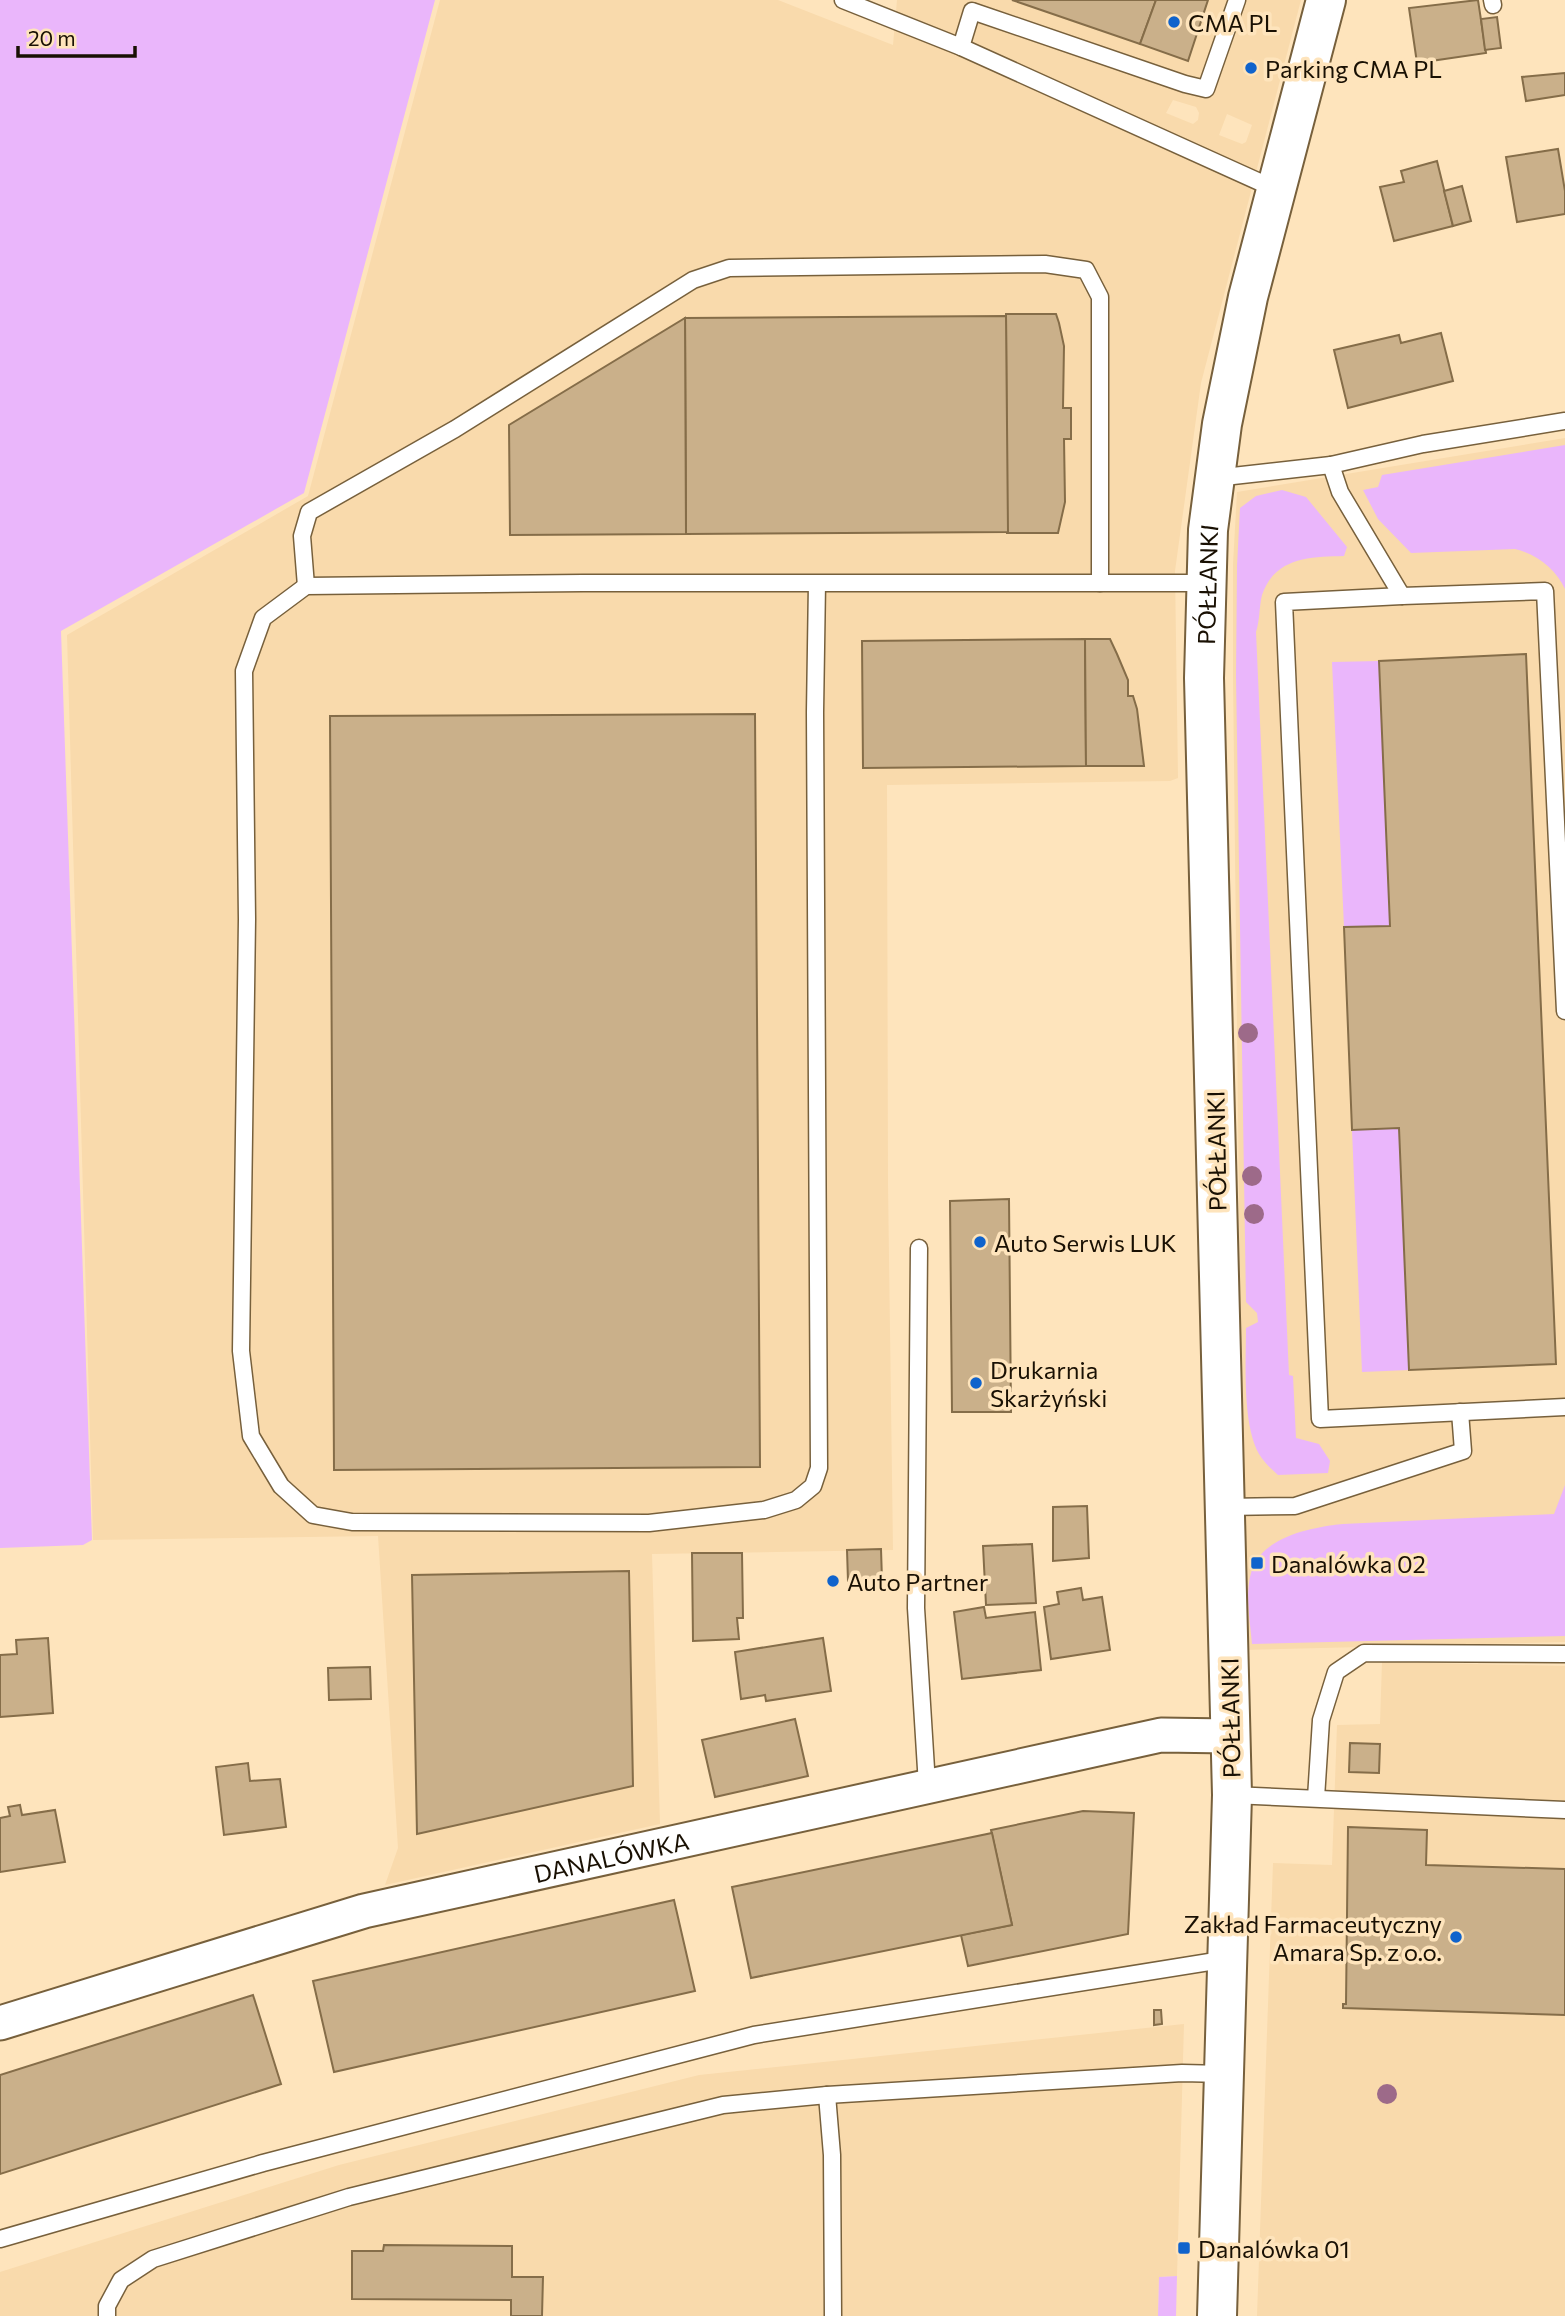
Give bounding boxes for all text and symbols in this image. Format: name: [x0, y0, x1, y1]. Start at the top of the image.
place label: CMA PL: [1188, 8, 1277, 37]
scale bar: [18, 14, 135, 58]
marker: CMA PL: [1166, 14, 1182, 30]
text: 20 m: [28, 25, 76, 50]
place label: Parking CMA PL: [1265, 54, 1442, 83]
marker: Parking CMA PL: [1243, 60, 1259, 76]
street label: PÓŁŁANKI: [1190, 523, 1223, 645]
street label: PÓŁŁANKI: [1200, 1091, 1232, 1211]
place label: Auto Serwis LUK: [994, 1228, 1177, 1257]
marker: Auto Serwis LUK: [972, 1234, 988, 1250]
place label: Drukarnia Skarżyński: [990, 1355, 1107, 1412]
marker: Drukarnia Skarżyński: [968, 1375, 984, 1391]
place label: Danalówka 02: [1271, 1549, 1426, 1578]
marker: Danalówka 02: [1249, 1555, 1265, 1571]
place label: Auto Partner: [847, 1567, 989, 1596]
marker: Auto Partner: [825, 1573, 841, 1589]
street label: PÓŁŁANKI: [1214, 1658, 1246, 1778]
street label: DANALÓWKA: [531, 1825, 691, 1888]
place label: Zakład Farmaceutyczny Amara Sp. z o.o.: [1184, 1909, 1442, 1966]
marker: Zakład Farmaceutyczny Amara Sp. z o.o.: [1448, 1929, 1464, 1945]
place label: Danalówka 01: [1198, 2234, 1350, 2263]
marker: Danalówka 01: [1176, 2240, 1192, 2256]

